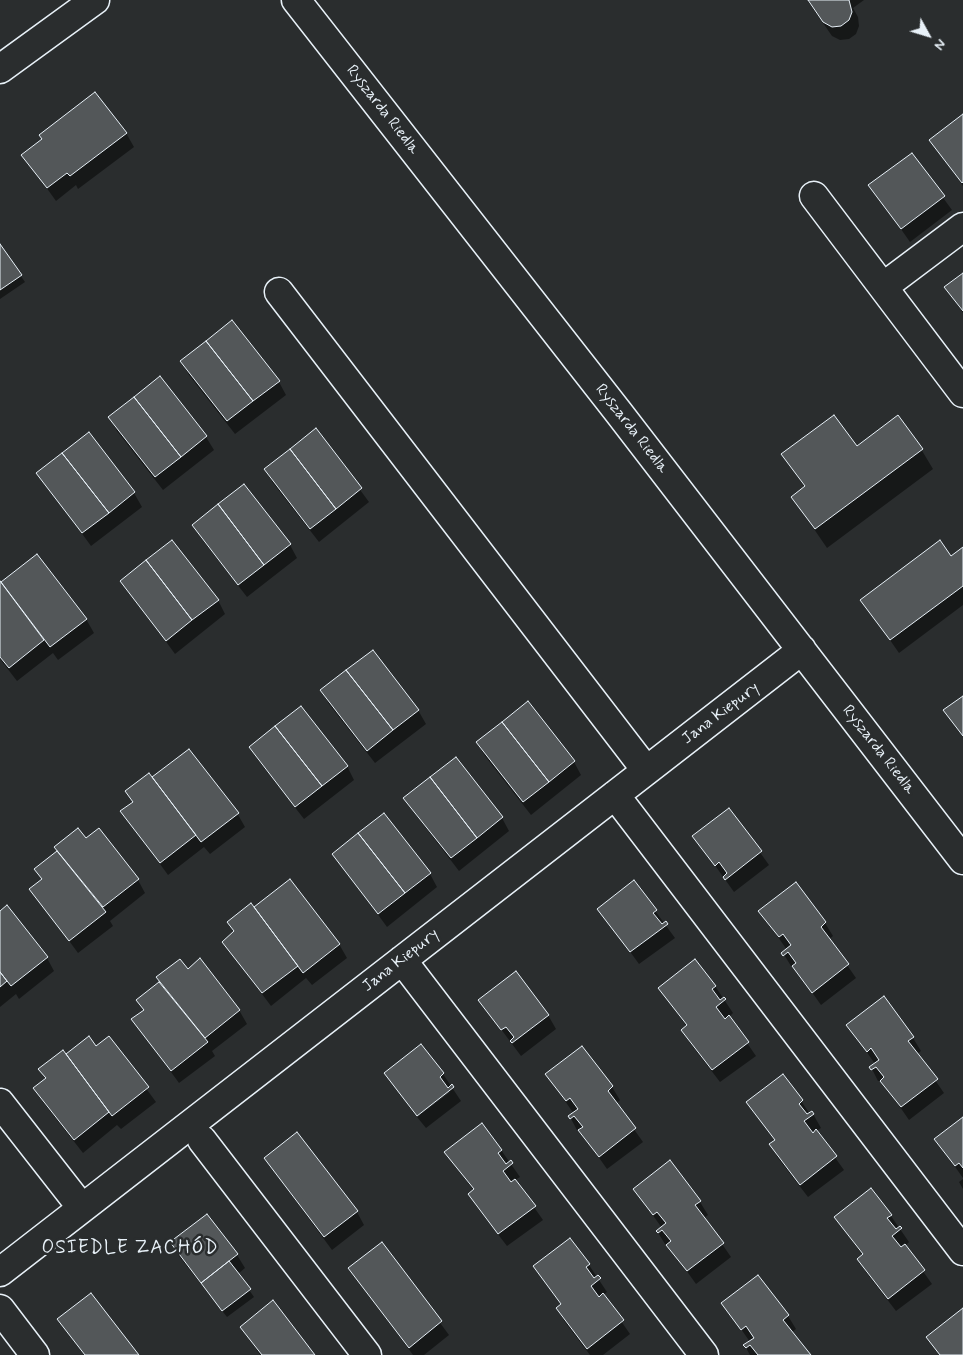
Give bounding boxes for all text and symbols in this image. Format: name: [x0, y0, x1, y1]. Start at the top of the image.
north arrow: [903, 10, 953, 60]
text: N: [930, 35, 950, 54]
street label: Ryszarda Riedla: [341, 62, 423, 158]
street label: Ryszarda Riedla: [590, 381, 672, 477]
street label: Jana Kiepury: [679, 679, 763, 749]
street label: Ryszarda Riedla: [837, 702, 919, 798]
street label: Jana Kiepury: [359, 925, 443, 997]
district label: OSIEDLE ZACHÓD: [41, 1238, 219, 1260]

